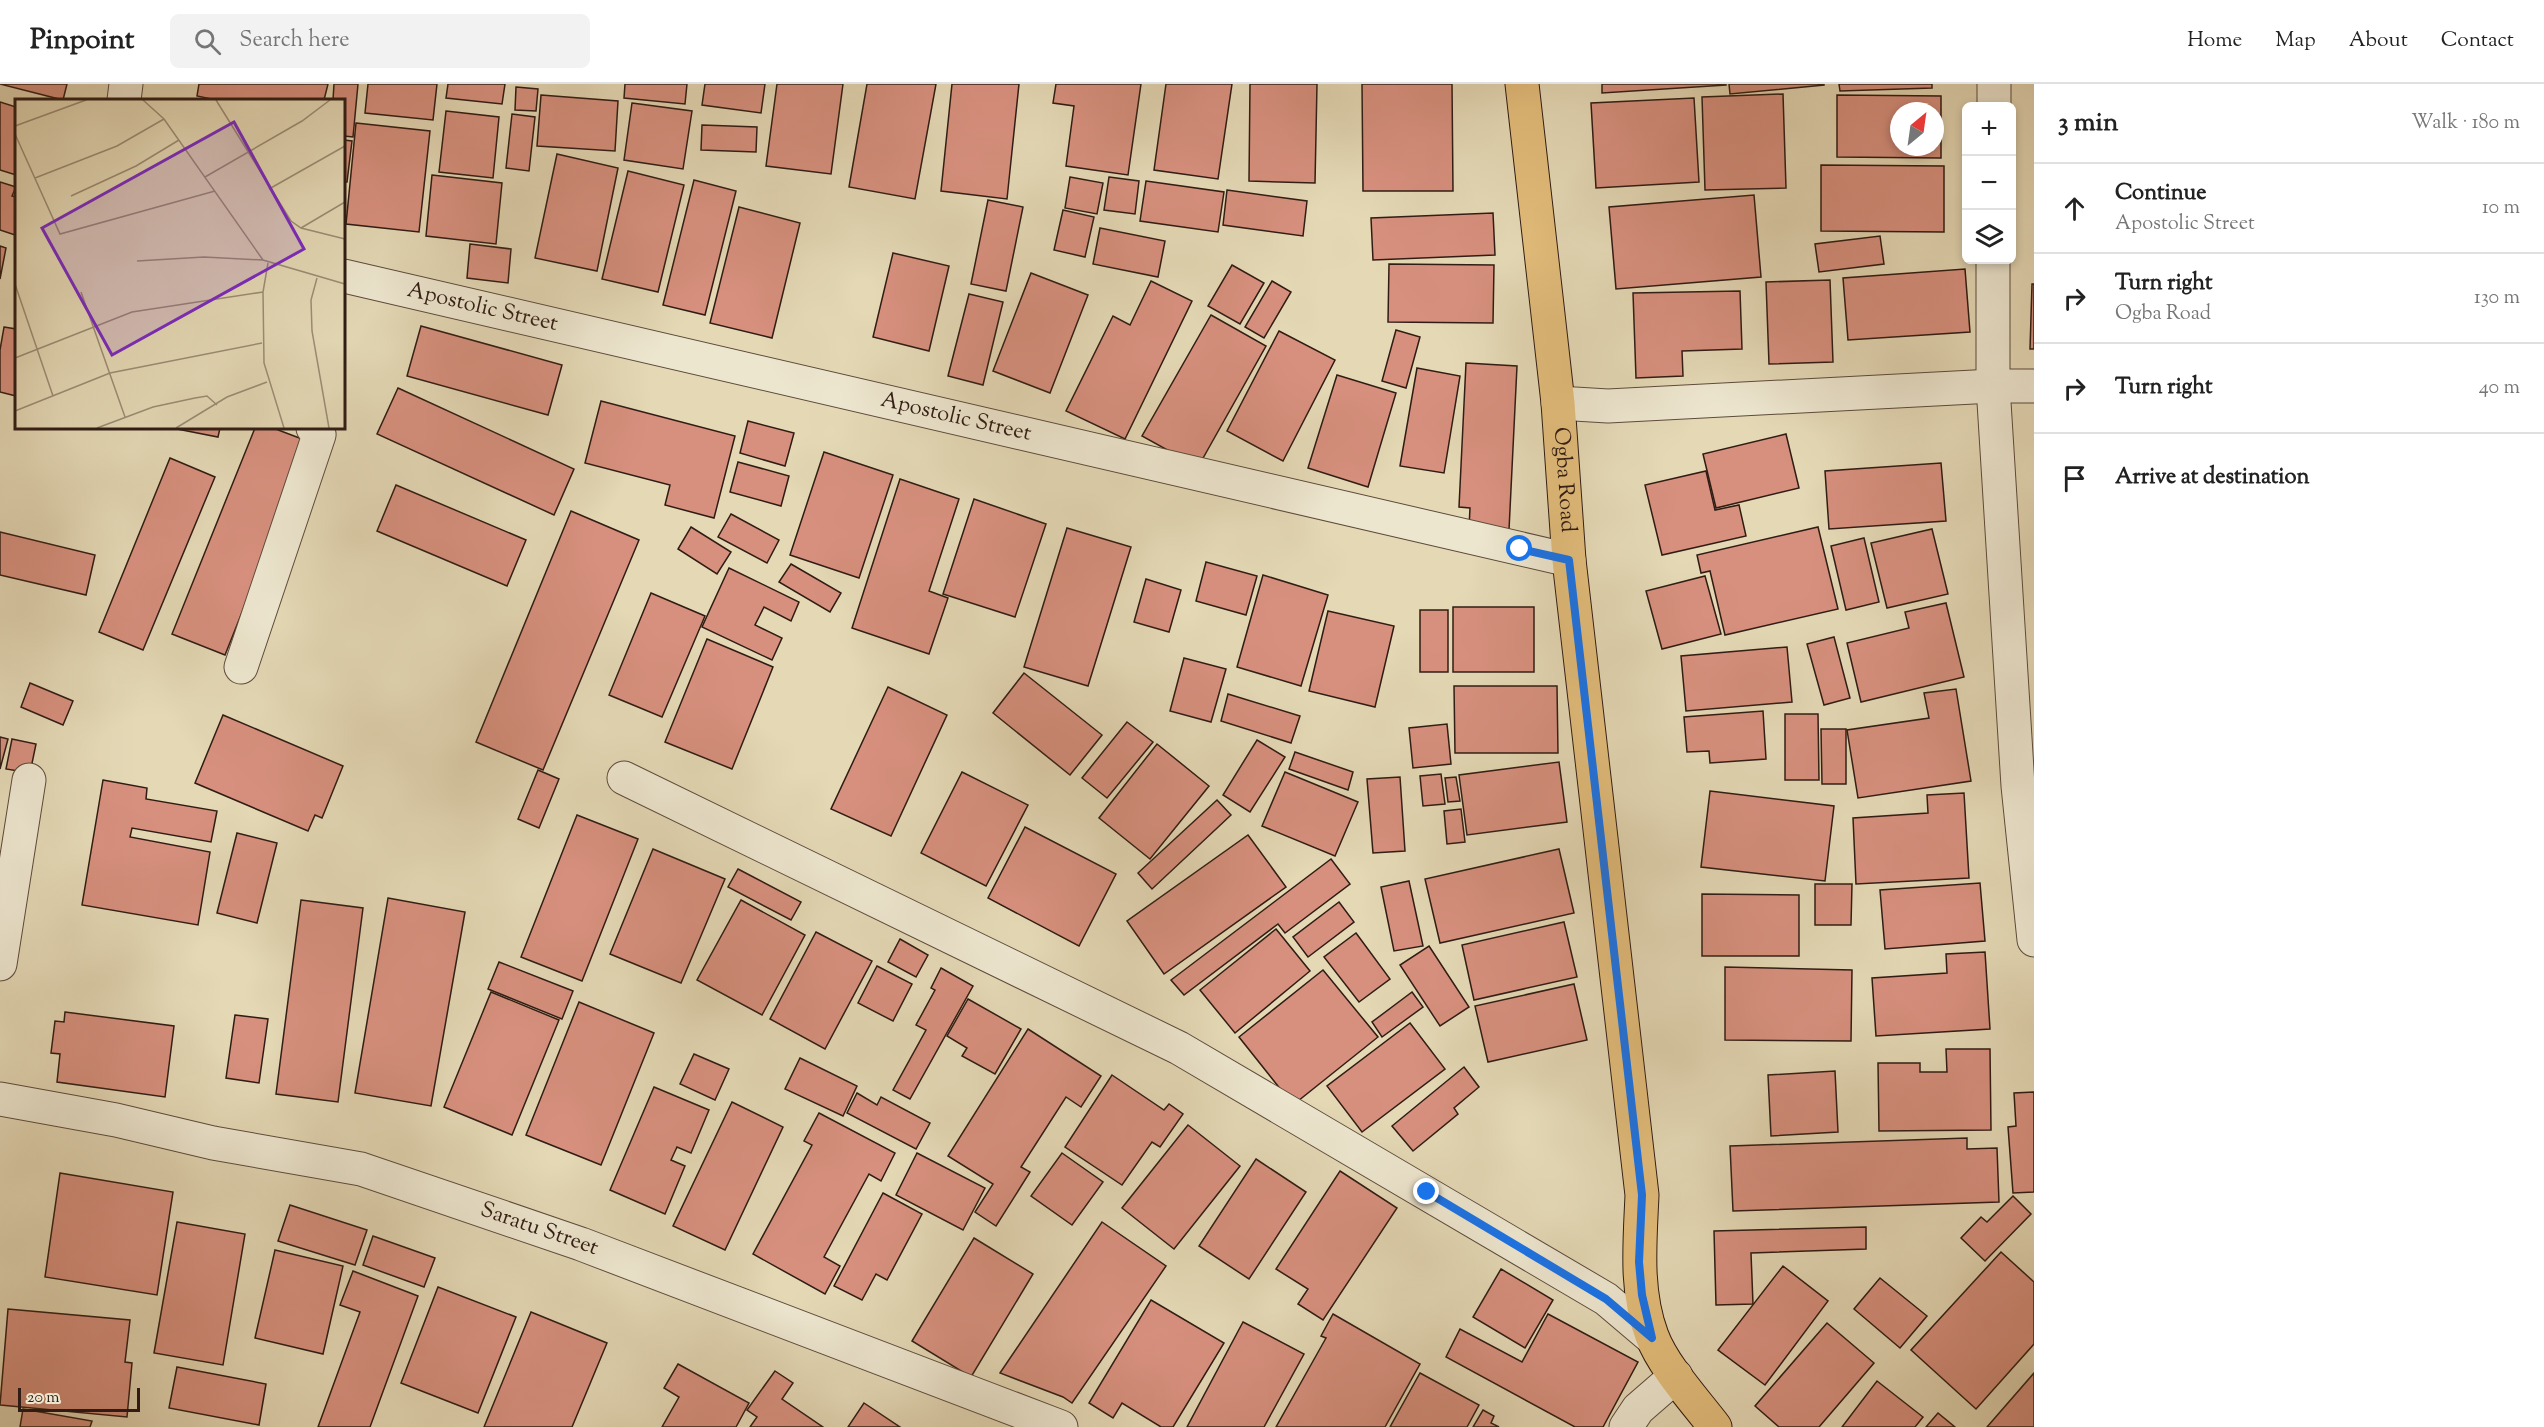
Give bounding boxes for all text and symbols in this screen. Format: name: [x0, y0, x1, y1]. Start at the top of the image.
search box: [170, 14, 590, 68]
text: Pinpoint: [30, 21, 134, 61]
icon: search: [191, 25, 224, 58]
text: Search here: [239, 25, 350, 57]
text: Home: [2187, 26, 2242, 56]
text: Map: [2275, 26, 2316, 56]
text: About: [2349, 26, 2408, 56]
text: Contact: [2441, 26, 2514, 56]
inset map: [15, 99, 345, 429]
north arrow: [1890, 102, 1944, 156]
map controls: [1962, 102, 2016, 264]
button: +: [1962, 102, 2016, 156]
text: 3 min: [2058, 105, 2118, 142]
text: Walk · 180 m: [2411, 109, 2520, 138]
button: −: [1962, 156, 2016, 210]
text: Continue: [2115, 178, 2206, 210]
icon: ahead: [2058, 192, 2091, 225]
text: 10 m: [2482, 194, 2520, 223]
button: layers: [1962, 210, 2016, 264]
text: Apostolic Street: [2115, 210, 2255, 239]
text: Turn right: [2115, 268, 2212, 300]
street label: Apostolic Street: [404, 275, 561, 341]
icon: right: [2058, 282, 2091, 315]
text: 130 m: [2474, 284, 2520, 313]
text: Ogba Road: [2115, 300, 2211, 329]
icon: right: [2058, 372, 2091, 405]
text: Turn right: [2115, 372, 2212, 404]
text: 40 m: [2479, 374, 2520, 403]
street label: Apostolic Street: [877, 385, 1035, 451]
street label: Ogba Road: [1544, 426, 1583, 534]
icon: arrive: [2058, 462, 2091, 495]
text: Arrive at destination: [2115, 462, 2310, 494]
route start: [1506, 535, 1532, 561]
route end: [1413, 1178, 1439, 1204]
street label: Saratu Street: [476, 1195, 603, 1265]
scale bar: [18, 1385, 140, 1412]
text: 20 m: [27, 1387, 60, 1410]

